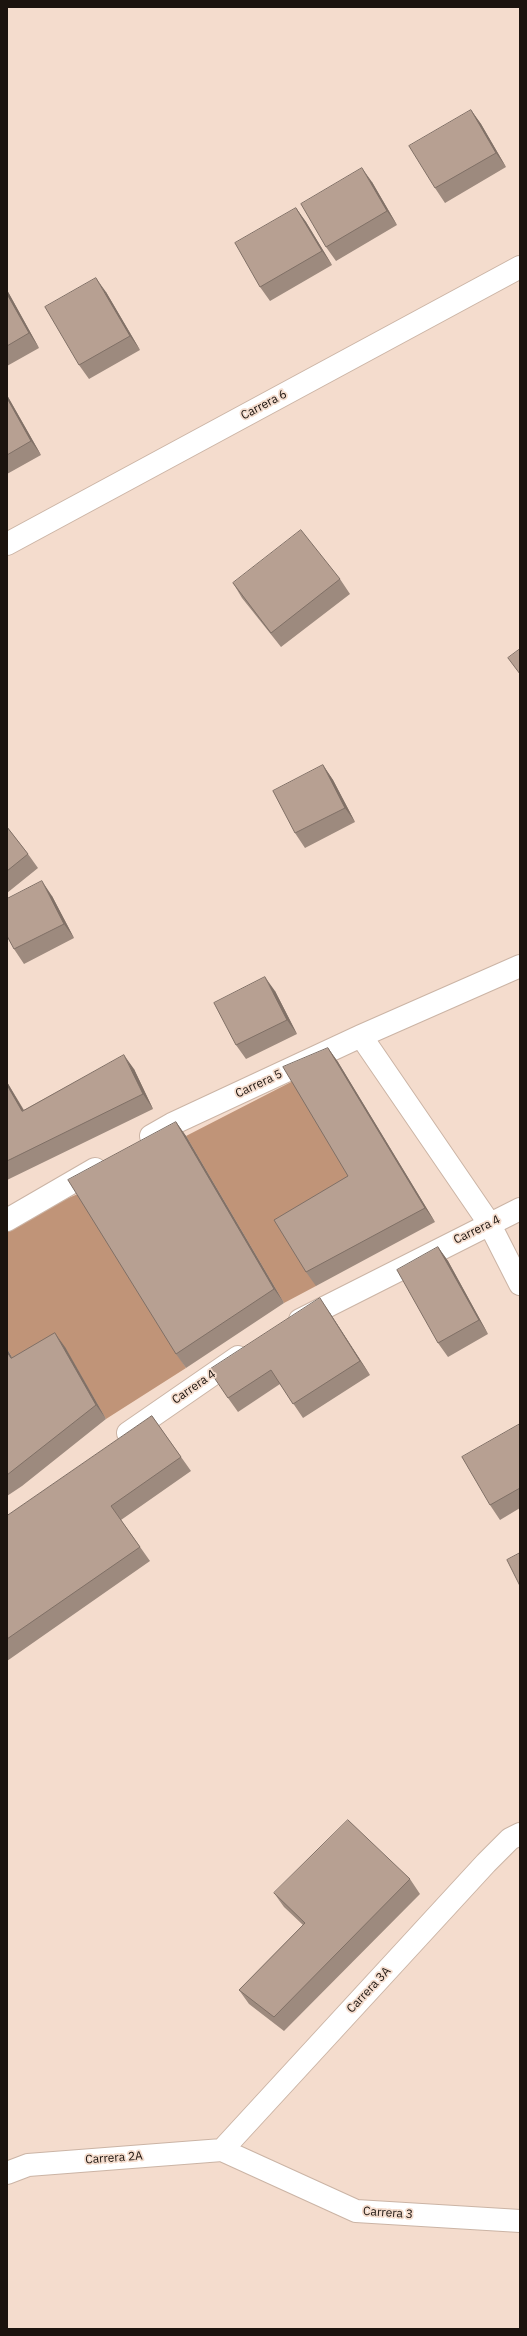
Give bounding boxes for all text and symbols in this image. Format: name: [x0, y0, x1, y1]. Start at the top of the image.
street label: Carrera 6: [239, 387, 289, 423]
street label: Carrera 5: [233, 1067, 285, 1101]
street label: Carrera 4: [451, 1213, 503, 1247]
street label: Carrera 4: [169, 1367, 219, 1407]
street label: Carrera 3A: [344, 1964, 394, 2016]
street label: Carrera 2A: [85, 2149, 143, 2167]
street label: Carrera 3: [363, 2204, 413, 2222]

